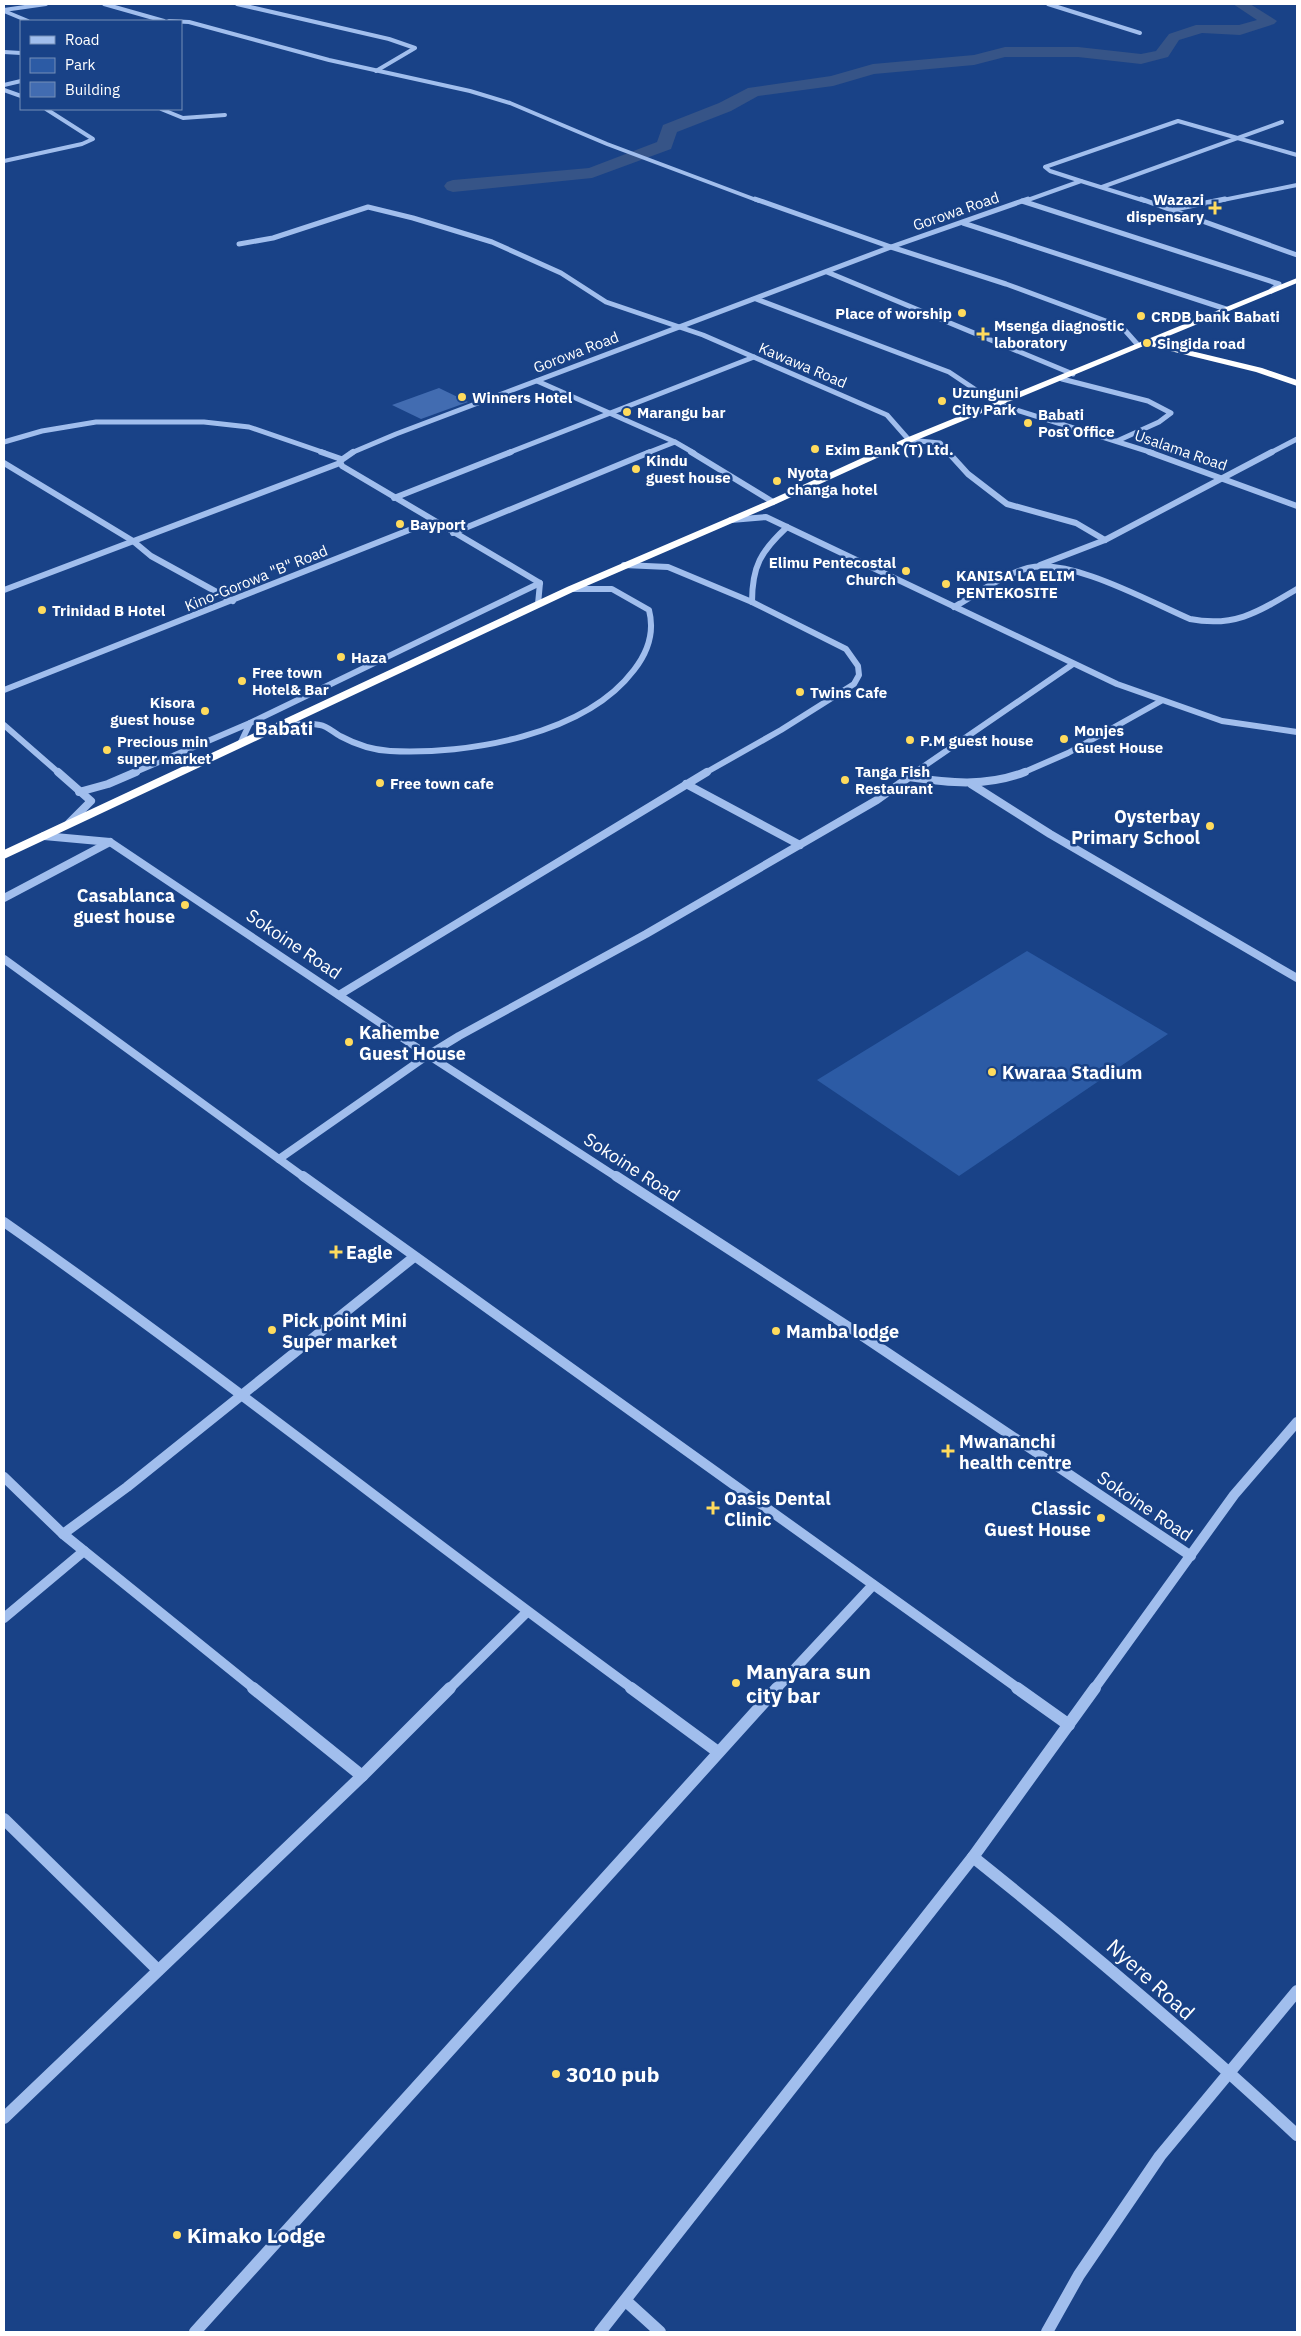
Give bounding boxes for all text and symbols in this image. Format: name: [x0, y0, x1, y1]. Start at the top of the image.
legend: [20, 20, 182, 110]
text: Road: [65, 30, 100, 49]
text: Park: [65, 55, 95, 74]
text: Building: [65, 80, 120, 99]
street label: Gorowa Road: [910, 187, 1002, 235]
place label: Wazazi dispensary: [1126, 190, 1204, 226]
marker: Wazazi dispensary: [1208, 201, 1222, 215]
place label: Place of worship: [835, 304, 952, 323]
marker: Place of worship: [956, 307, 968, 319]
place label: CRDB bank Babati: [1151, 307, 1280, 326]
marker: CRDB bank Babati: [1135, 310, 1147, 322]
place label: Msenga diagnostic laboratory: [994, 316, 1125, 352]
street label: Gorowa Road: [531, 327, 621, 377]
marker: Msenga diagnostic laboratory: [976, 327, 990, 341]
place label: Singida road: [1157, 334, 1245, 353]
marker: Singida road: [1141, 337, 1153, 349]
street label: Kawawa Road: [756, 338, 850, 392]
place label: Uzunguni City Park: [952, 383, 1018, 419]
place label: Winners Hotel: [472, 388, 573, 407]
marker: Winners Hotel: [456, 391, 468, 403]
marker: Uzunguni City Park: [936, 395, 948, 407]
place label: Marangu bar: [637, 403, 726, 422]
place label: Babati Post Office: [1038, 405, 1115, 441]
marker: Marangu bar: [621, 406, 633, 418]
marker: Babati Post Office: [1022, 417, 1034, 429]
street label: Usalama Road: [1132, 425, 1230, 475]
place label: Exim Bank (T) Ltd.: [825, 440, 954, 459]
marker: Exim Bank (T) Ltd.: [809, 443, 821, 455]
place label: Kindu guest house: [646, 451, 731, 487]
marker: Kindu guest house: [630, 463, 642, 475]
place label: Nyota changa hotel: [787, 463, 878, 499]
marker: Nyota changa hotel: [771, 475, 783, 487]
place label: Bayport: [410, 515, 466, 534]
marker: Bayport: [394, 518, 406, 530]
street label: Kino-Gorowa "B" Road: [182, 541, 330, 615]
place label: Elimu Pentecostal Church: [769, 553, 896, 589]
marker: Elimu Pentecostal Church: [900, 565, 912, 577]
place label: KANISA LA ELIM PENTEKOSITE: [956, 566, 1075, 602]
marker: KANISA LA ELIM PENTEKOSITE: [940, 578, 952, 590]
place label: Trinidad B Hotel: [52, 601, 166, 620]
marker: Trinidad B Hotel: [36, 604, 48, 616]
place label: Haza: [351, 648, 387, 667]
marker: Haza: [335, 651, 347, 663]
place label: Free town Hotel& Bar: [252, 663, 329, 699]
marker: Free town Hotel& Bar: [236, 675, 248, 687]
place label: Twins Cafe: [810, 683, 887, 702]
marker: Twins Cafe: [794, 686, 806, 698]
place label: Kisora guest house: [110, 693, 195, 729]
marker: Kisora guest house: [199, 705, 211, 717]
district label: Babati: [255, 716, 313, 740]
place label: Monjes Guest House: [1074, 721, 1163, 757]
place label: P.M guest house: [920, 731, 1033, 750]
place label: Precious min super market: [117, 732, 211, 768]
marker: Monjes Guest House: [1058, 733, 1070, 745]
marker: P.M guest house: [904, 734, 916, 746]
marker: Precious min super market: [101, 744, 113, 756]
place label: Tanga Fish Restaurant: [855, 762, 933, 798]
place label: Free town cafe: [390, 774, 494, 793]
marker: Tanga Fish Restaurant: [839, 774, 851, 786]
marker: Free town cafe: [374, 777, 386, 789]
place label: Oysterbay Primary School: [1071, 805, 1201, 849]
marker: Oysterbay Primary School: [1204, 820, 1216, 832]
place label: Casablanca guest house: [73, 884, 175, 928]
marker: Casablanca guest house: [179, 899, 191, 911]
street label: Sokoine Road: [242, 904, 346, 984]
place label: Kahembe Guest House: [359, 1021, 466, 1065]
marker: Kahembe Guest House: [343, 1036, 355, 1048]
place label: Kwaraa Stadium: [1002, 1061, 1142, 1084]
marker: Kwaraa Stadium: [986, 1066, 998, 1078]
street label: Sokoine Road: [580, 1127, 684, 1207]
place label: Eagle: [346, 1241, 393, 1264]
marker: Eagle: [330, 1246, 342, 1258]
place label: Pick point Mini Super market: [282, 1309, 407, 1353]
place label: Mamba lodge: [786, 1320, 899, 1343]
marker: Pick point Mini Super market: [266, 1324, 278, 1336]
marker: Mamba lodge: [770, 1325, 782, 1337]
place label: Mwananchi health centre: [959, 1430, 1072, 1474]
marker: Mwananchi health centre: [941, 1444, 955, 1458]
street label: Sokoine Road: [1093, 1466, 1197, 1546]
place label: Oasis Dental Clinic: [724, 1487, 831, 1531]
place label: Classic Guest House: [984, 1497, 1091, 1541]
marker: Oasis Dental Clinic: [706, 1501, 720, 1515]
marker: Classic Guest House: [1095, 1512, 1107, 1524]
place label: Manyara sun city bar: [746, 1657, 871, 1709]
marker: Manyara sun city bar: [730, 1677, 742, 1689]
street label: Nyere Road: [1101, 1932, 1201, 2026]
place label: 3010 pub: [566, 2060, 659, 2088]
marker: 3010 pub: [550, 2068, 562, 2080]
place label: Kimako Lodge: [187, 2221, 326, 2249]
marker: Kimako Lodge: [171, 2229, 183, 2241]

